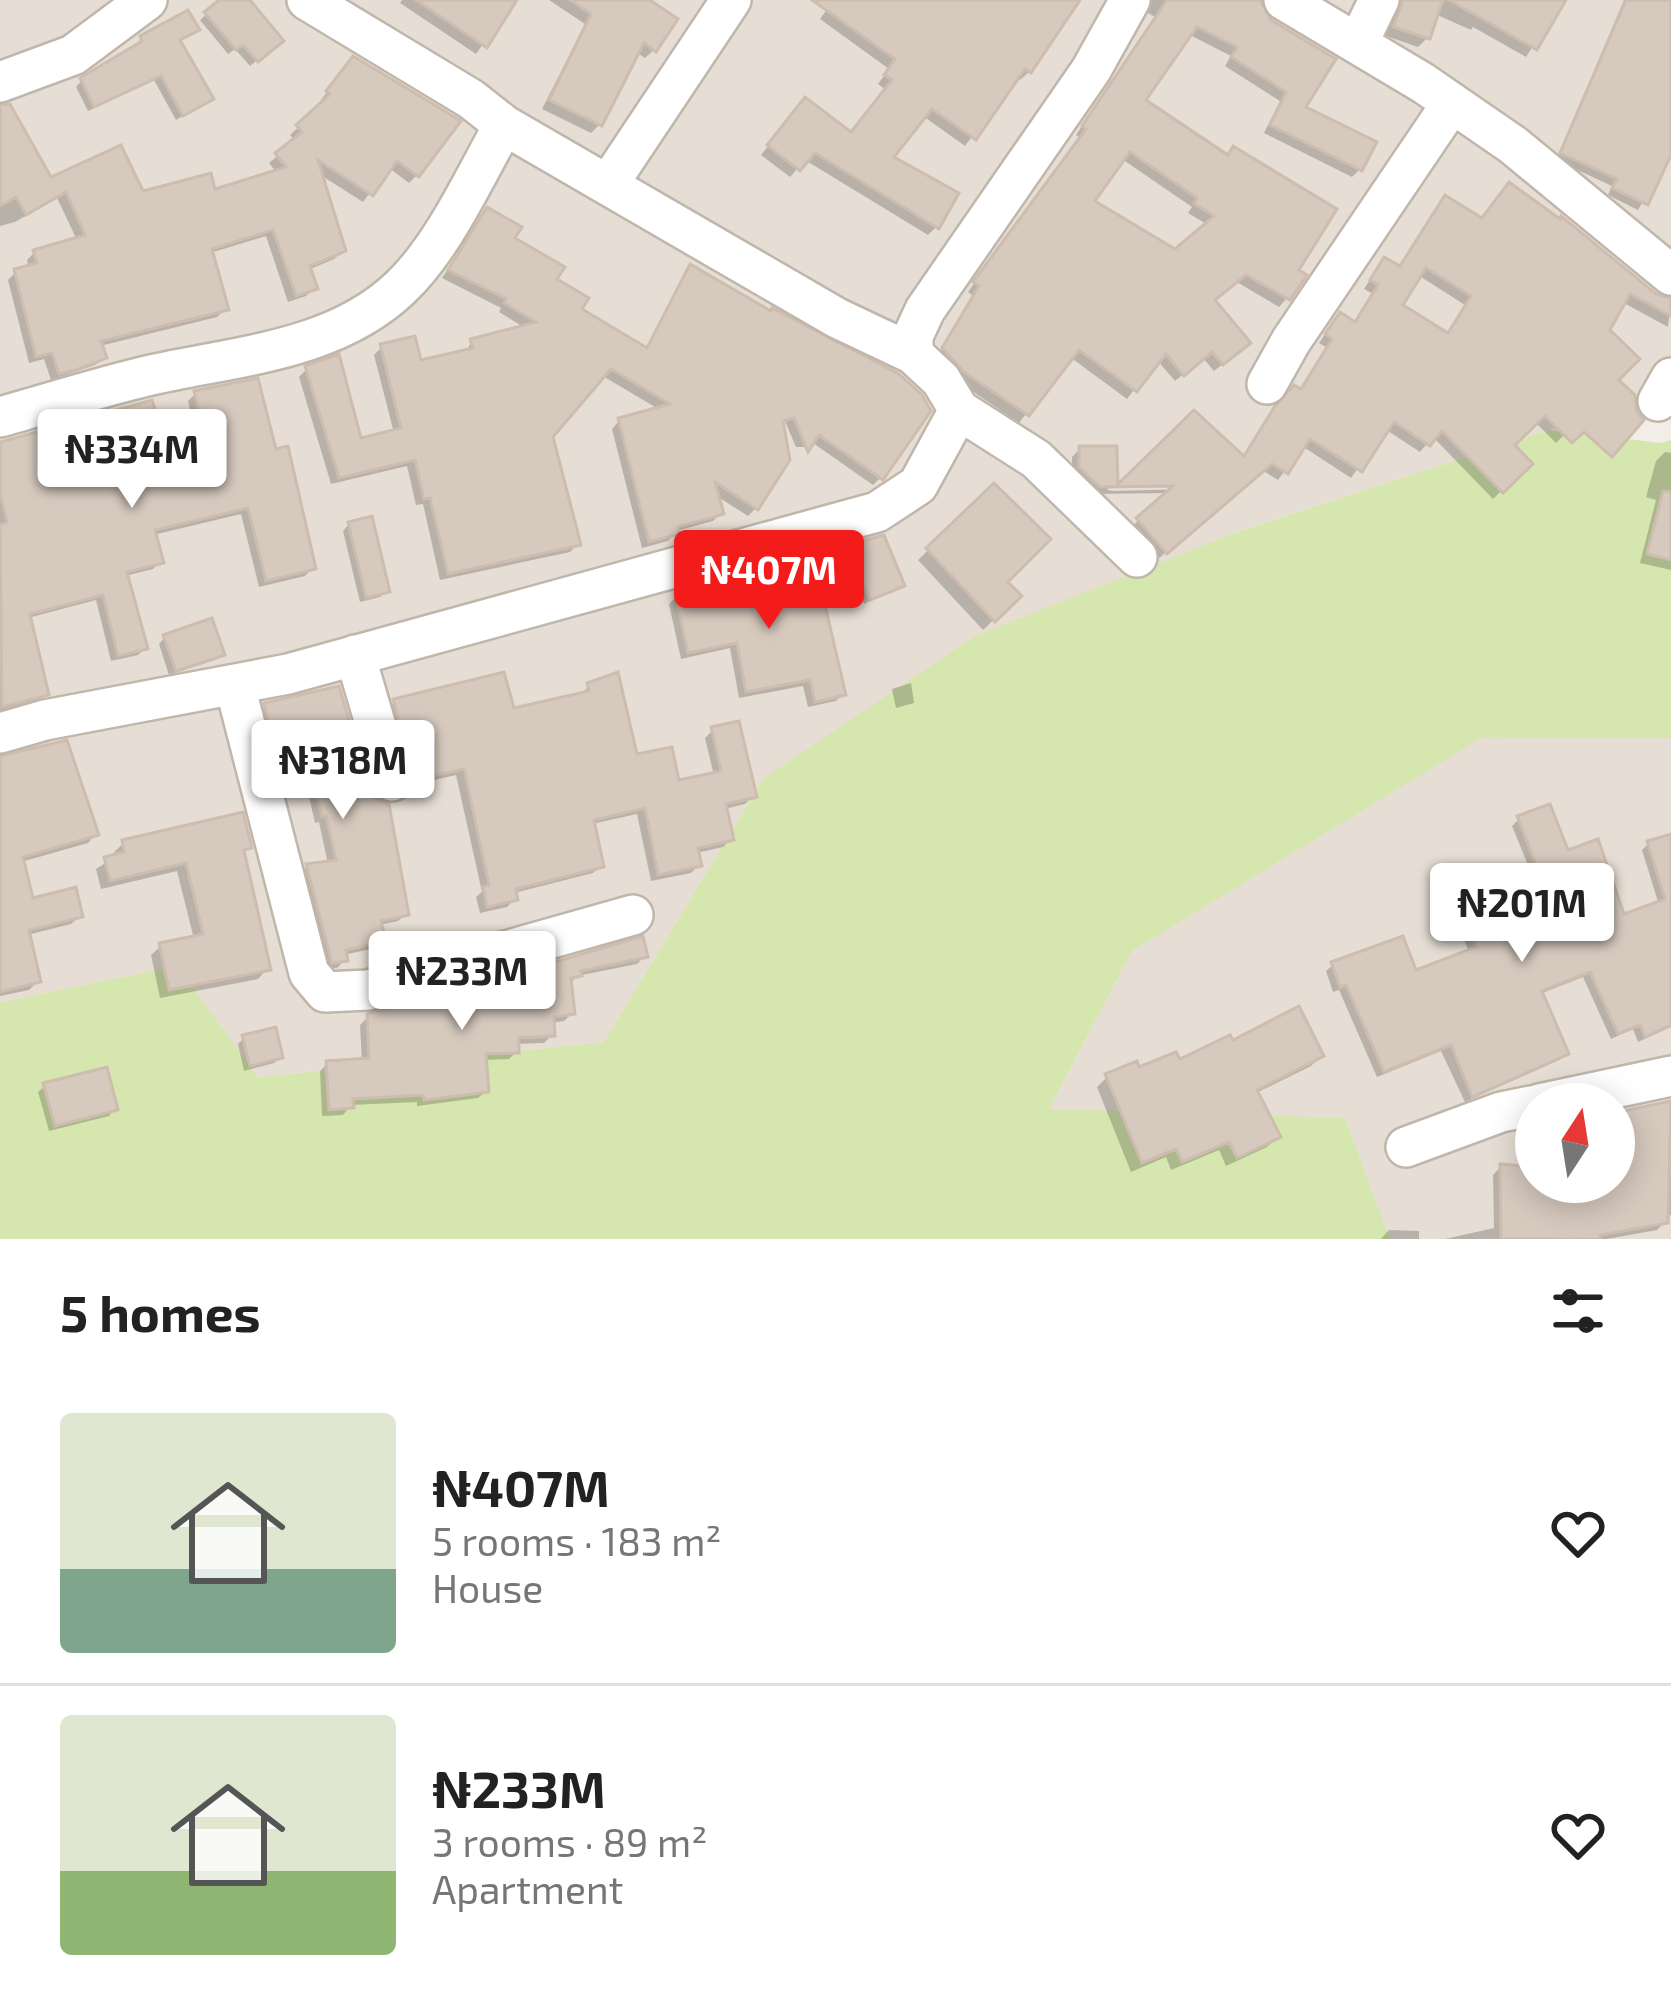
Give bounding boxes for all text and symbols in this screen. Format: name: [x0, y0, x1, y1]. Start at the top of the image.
pin: ₦334M: [48, 409, 216, 511]
text: ₦334M: [65, 424, 199, 471]
pin: ₦407M: [685, 530, 853, 632]
text: ₦407M: [701, 545, 837, 592]
pin: ₦318M: [259, 720, 427, 822]
text: ₦318M: [278, 735, 408, 782]
pin: ₦201M: [1438, 863, 1606, 965]
text: ₦201M: [1457, 878, 1587, 925]
pin: ₦233M: [378, 931, 546, 1033]
text: ₦233M: [396, 946, 528, 993]
north arrow: [1515, 1083, 1635, 1203]
map controls: [1515, 1083, 1635, 1203]
icon: filters: [1545, 1278, 1611, 1344]
text: 5 homes: [60, 1281, 261, 1342]
text: ₦407M: [432, 1456, 610, 1517]
icon: home: [156, 1461, 300, 1605]
icon: heart: [1545, 1500, 1611, 1566]
text: 5 rooms · 183 m²: [432, 1517, 722, 1564]
text: House: [432, 1564, 543, 1611]
text: ₦233M: [432, 1757, 606, 1818]
icon: home: [156, 1763, 300, 1907]
icon: heart: [1545, 1802, 1611, 1868]
text: 3 rooms · 89 m²: [432, 1818, 707, 1865]
text: Apartment: [432, 1865, 623, 1912]

